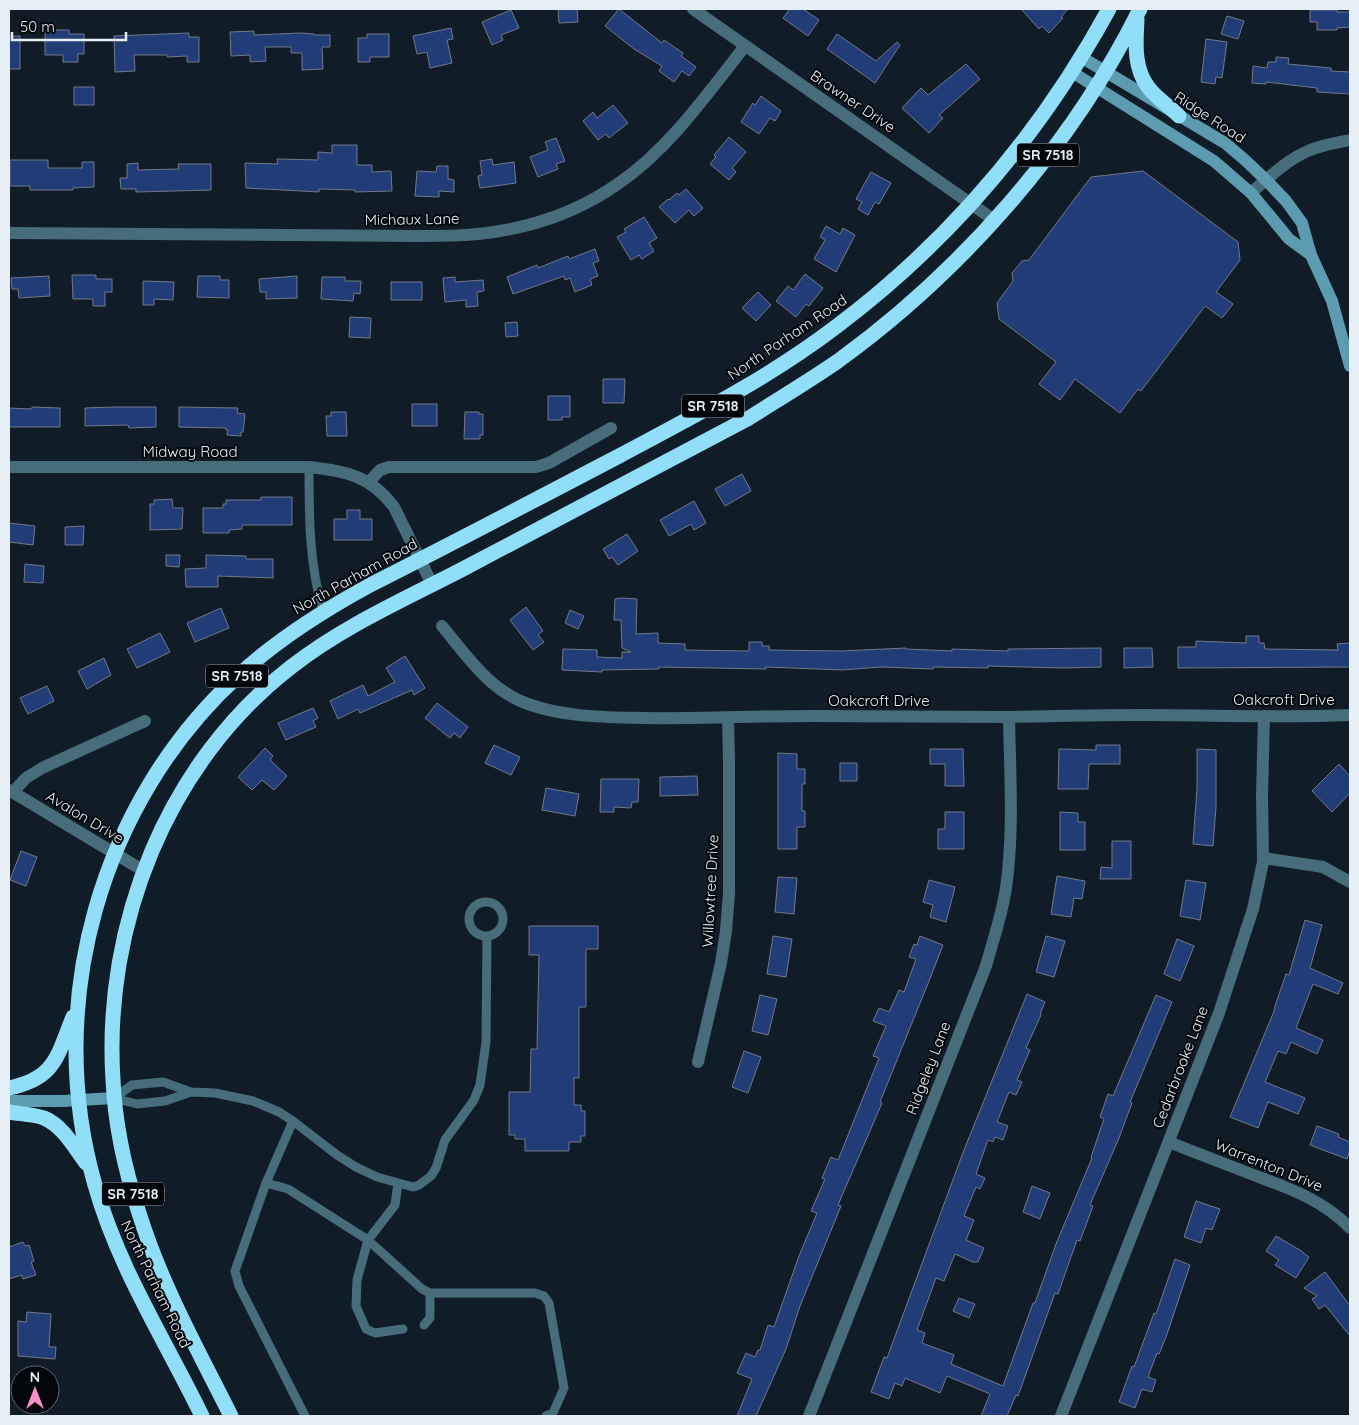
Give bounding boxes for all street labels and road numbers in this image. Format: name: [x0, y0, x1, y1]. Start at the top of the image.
street label: Brawner Drive: [807, 66, 899, 136]
street label: Ridge Road: [1171, 87, 1249, 147]
road number: SR 7518: [1017, 144, 1079, 166]
street label: Michaux Lane: [364, 209, 460, 229]
street label: North Parham Road: [724, 290, 850, 384]
road number: SR 7518: [682, 394, 744, 418]
street label: Midway Road: [143, 442, 237, 461]
street label: North Parham Road: [289, 534, 421, 618]
road number: SR 7518: [206, 664, 268, 688]
street label: Oakcroft Drive: [1233, 690, 1335, 709]
street label: Oakcroft Drive: [828, 691, 930, 710]
street label: Avalon Drive: [43, 786, 127, 848]
street label: Willowtree Drive: [698, 834, 722, 948]
street label: Cedarbrooke Lane: [1148, 1003, 1212, 1131]
street label: Ridgeley Lane: [901, 1019, 955, 1117]
street label: Warrenton Drive: [1212, 1135, 1326, 1195]
road number: SR 7518: [102, 1182, 164, 1206]
street label: North Parham Road: [117, 1217, 195, 1351]

